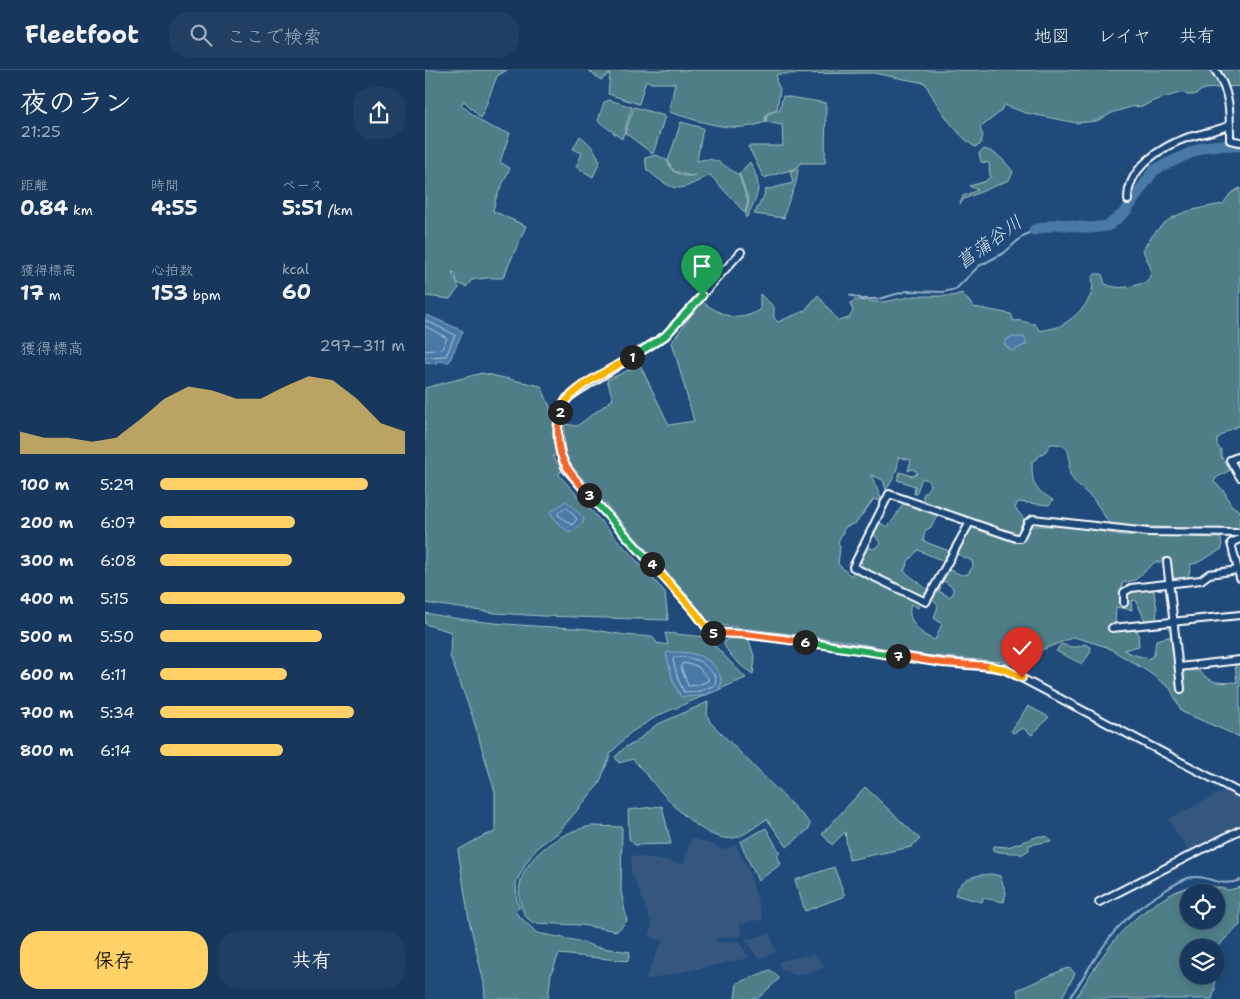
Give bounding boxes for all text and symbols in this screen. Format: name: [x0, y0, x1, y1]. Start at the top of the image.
search box: [169, 12, 519, 57]
text: Fleetfoot: [25, 19, 139, 51]
icon: search: [187, 21, 215, 49]
text: ここで検索: [227, 24, 322, 49]
text: 地図: [1034, 24, 1070, 48]
text: レイヤ: [1098, 24, 1151, 48]
text: 共有: [1179, 24, 1215, 48]
text: 夜のラン: [20, 83, 132, 121]
button: share: [353, 87, 405, 139]
text: 21:25: [20, 121, 61, 142]
text: 距離: [20, 176, 48, 194]
text: 時間: [151, 176, 179, 194]
text: ペース: [282, 176, 323, 194]
text: 0.84: [20, 194, 68, 222]
text: 4:55: [151, 194, 198, 222]
text: 5:51: [282, 194, 323, 222]
text: km: [68, 201, 93, 219]
text: /km: [323, 201, 353, 219]
water label: 菖蒲谷川: [951, 210, 1027, 274]
pin: [681, 245, 723, 296]
icon: arrive: [688, 252, 716, 280]
text: kcal: [282, 260, 309, 278]
text: 獲得標高: [20, 261, 76, 279]
text: 心拍数: [151, 261, 193, 279]
text: 60: [282, 278, 311, 306]
text: 17: [20, 279, 44, 307]
text: 153: [151, 279, 188, 307]
text: m: [44, 286, 61, 304]
text: bpm: [188, 286, 221, 304]
text: 297–311 m: [320, 335, 405, 356]
text: 獲得標高: [20, 338, 84, 359]
pin: 1: [619, 344, 645, 370]
text: 1: [629, 348, 636, 366]
pin: 2: [547, 400, 573, 424]
text: 2: [556, 403, 565, 421]
text: 100 m: [20, 474, 69, 495]
text: 5:29: [100, 474, 134, 495]
pin: 3: [577, 482, 601, 508]
text: 3: [585, 486, 594, 504]
text: 200 m: [20, 512, 73, 533]
text: 6:07: [100, 512, 136, 533]
text: 300 m: [20, 550, 74, 571]
text: 6:08: [100, 550, 137, 571]
pin: 4: [639, 552, 665, 576]
text: 4: [648, 555, 657, 573]
text: 400 m: [20, 588, 74, 609]
text: 5:15: [100, 588, 129, 609]
pin: 5: [701, 620, 725, 646]
text: 5: [709, 624, 718, 642]
text: 500 m: [20, 626, 72, 647]
text: 5:50: [100, 626, 134, 647]
pin: [1001, 627, 1043, 678]
pin: 6: [793, 630, 817, 654]
text: 6: [801, 633, 810, 651]
icon: check: [1008, 634, 1036, 662]
pin: 7: [885, 644, 911, 668]
text: 7: [894, 647, 903, 665]
text: 600 m: [20, 664, 74, 685]
text: 6:11: [100, 664, 127, 685]
text: 700 m: [20, 702, 74, 723]
text: 5:34: [100, 702, 135, 723]
text: 800 m: [20, 740, 74, 761]
text: 6:14: [100, 740, 131, 761]
map controls: [1180, 884, 1225, 984]
button: locate: [1180, 884, 1225, 929]
button: 保存: [20, 931, 208, 989]
button: 共有: [218, 931, 405, 989]
button: layers: [1180, 939, 1225, 984]

